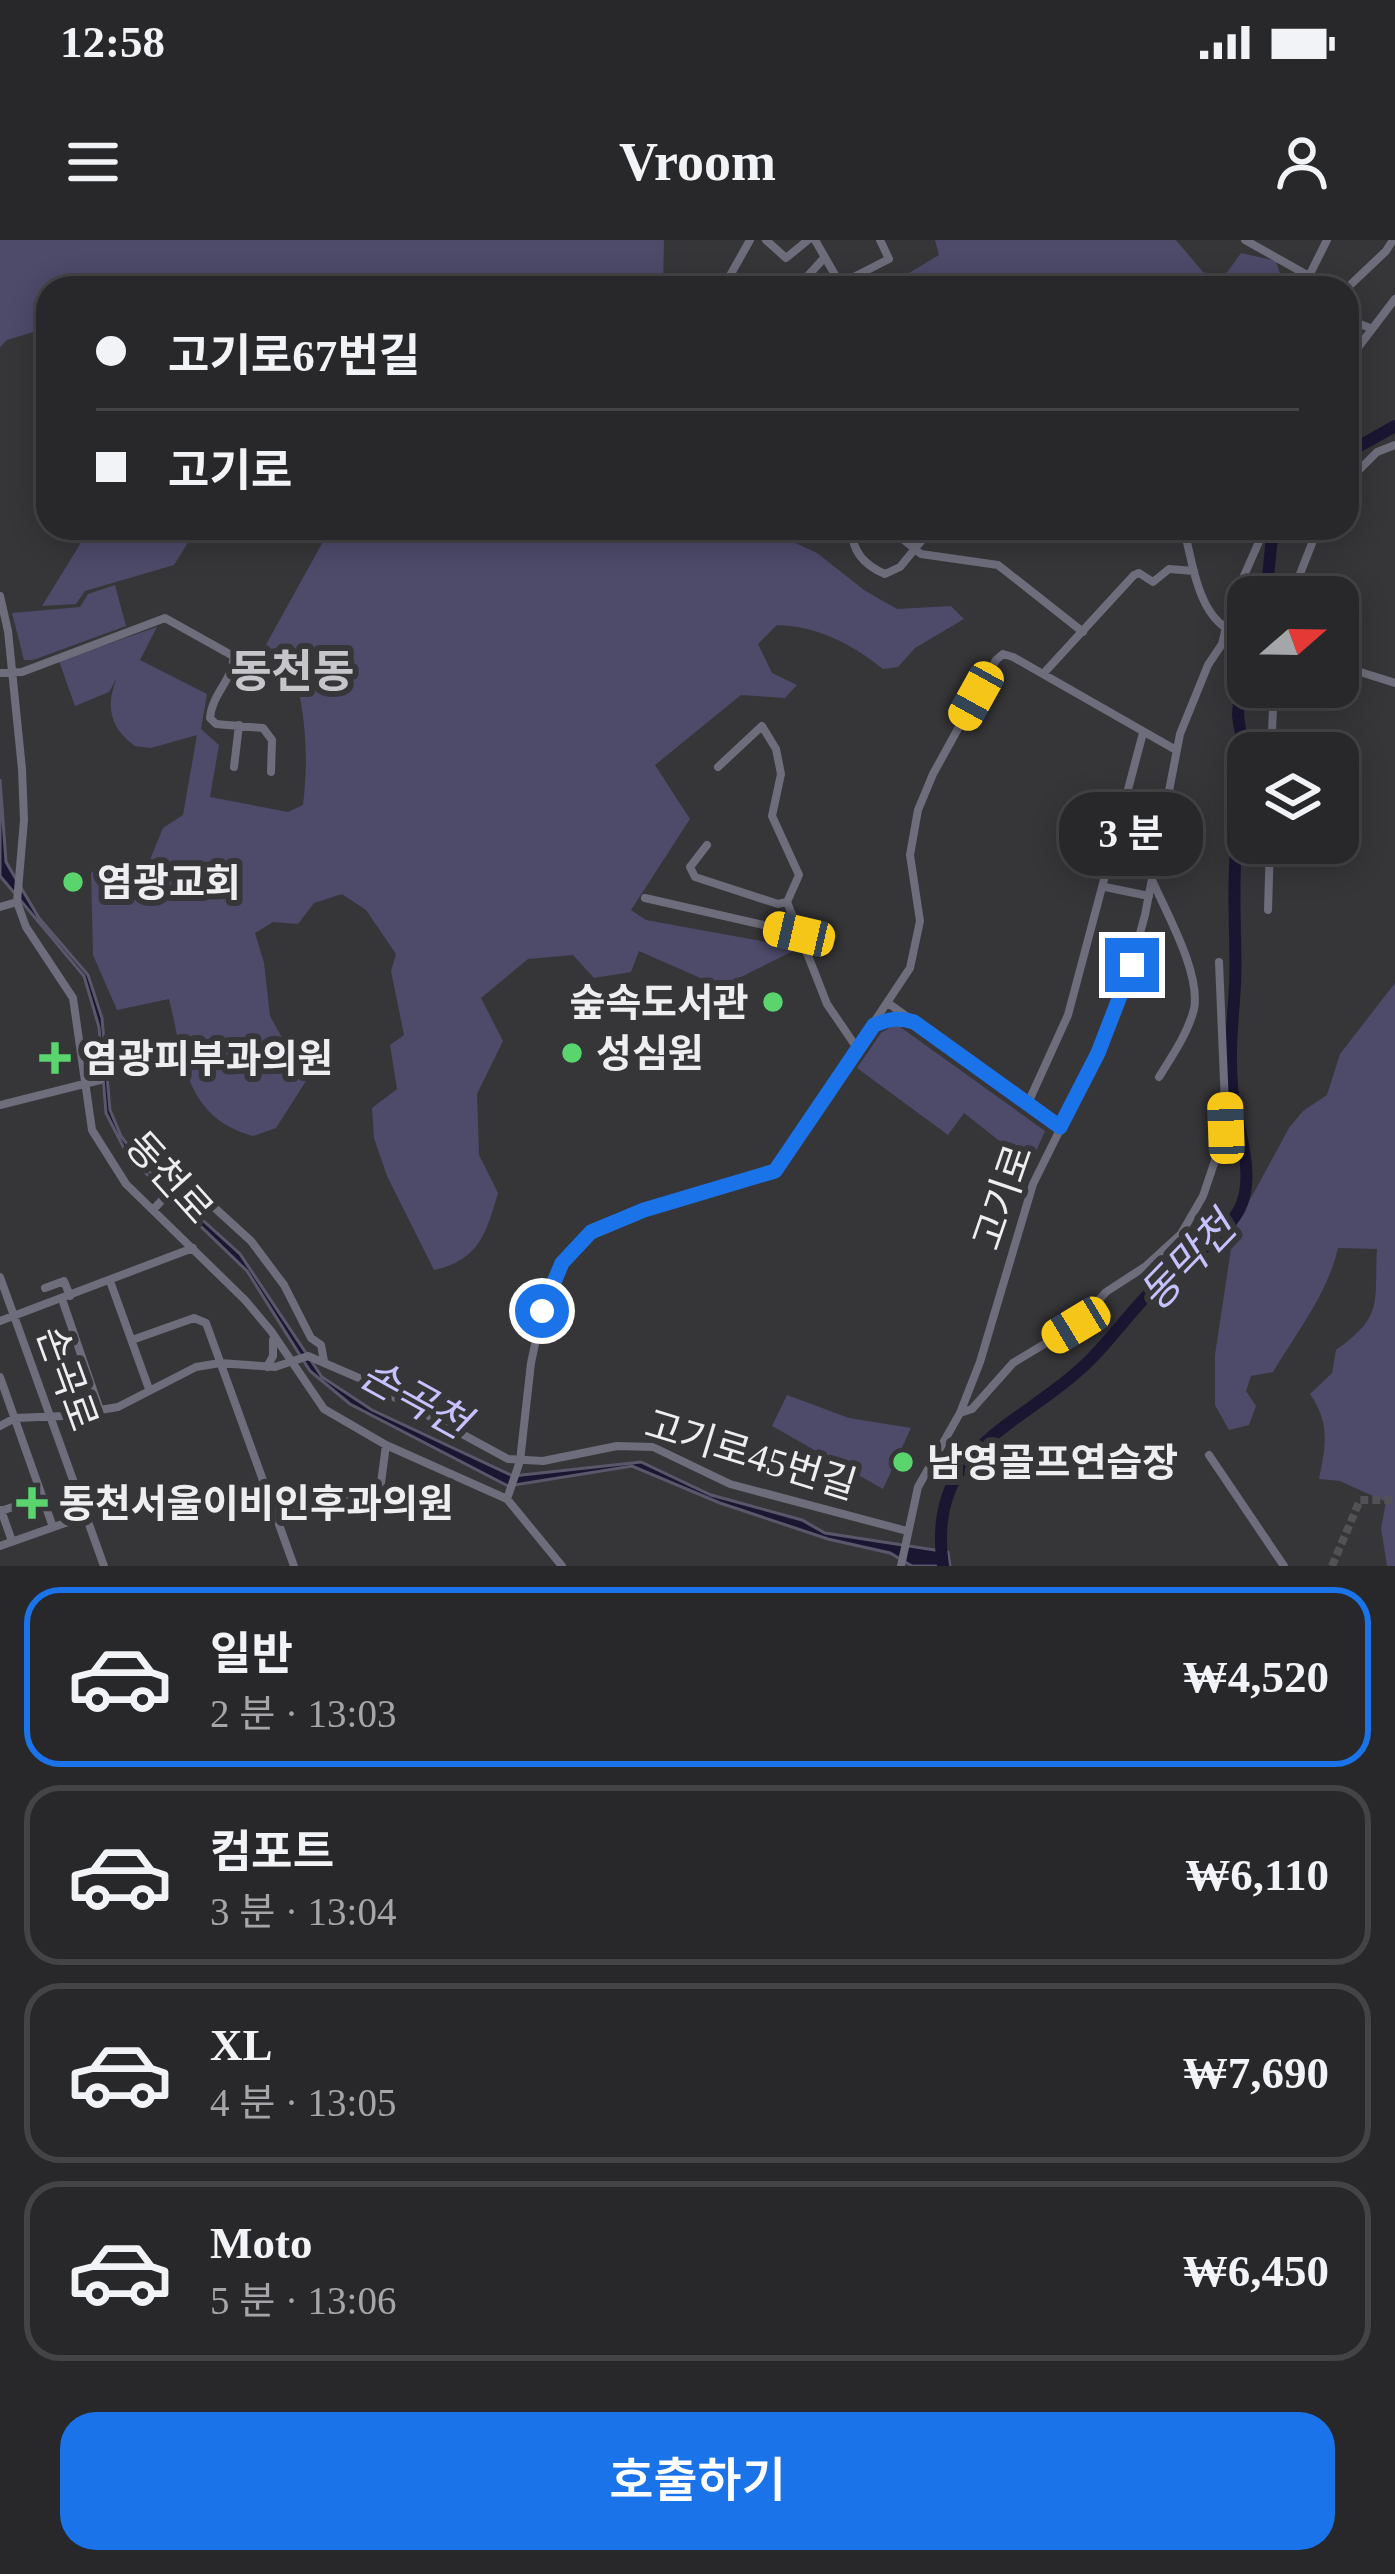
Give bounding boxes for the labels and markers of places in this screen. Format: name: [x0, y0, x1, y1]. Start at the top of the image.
place label: 염광교회: [97, 861, 241, 904]
marker: 염광교회: [60, 869, 86, 895]
place label: 숲속도서관: [570, 981, 749, 1024]
marker: 숲속도서관: [760, 989, 786, 1015]
place label: 성심원: [596, 1032, 704, 1075]
place label: 염광피부과의원: [82, 1037, 333, 1080]
marker: 성심원: [559, 1040, 585, 1066]
marker: 염광피부과의원: [39, 1042, 71, 1074]
place label: 남영골프연습장: [927, 1441, 1178, 1484]
marker: 남영골프연습장: [890, 1449, 916, 1475]
place label: 동천서울이비인후과의원: [59, 1482, 454, 1525]
marker: 동천서울이비인후과의원: [16, 1487, 48, 1519]

